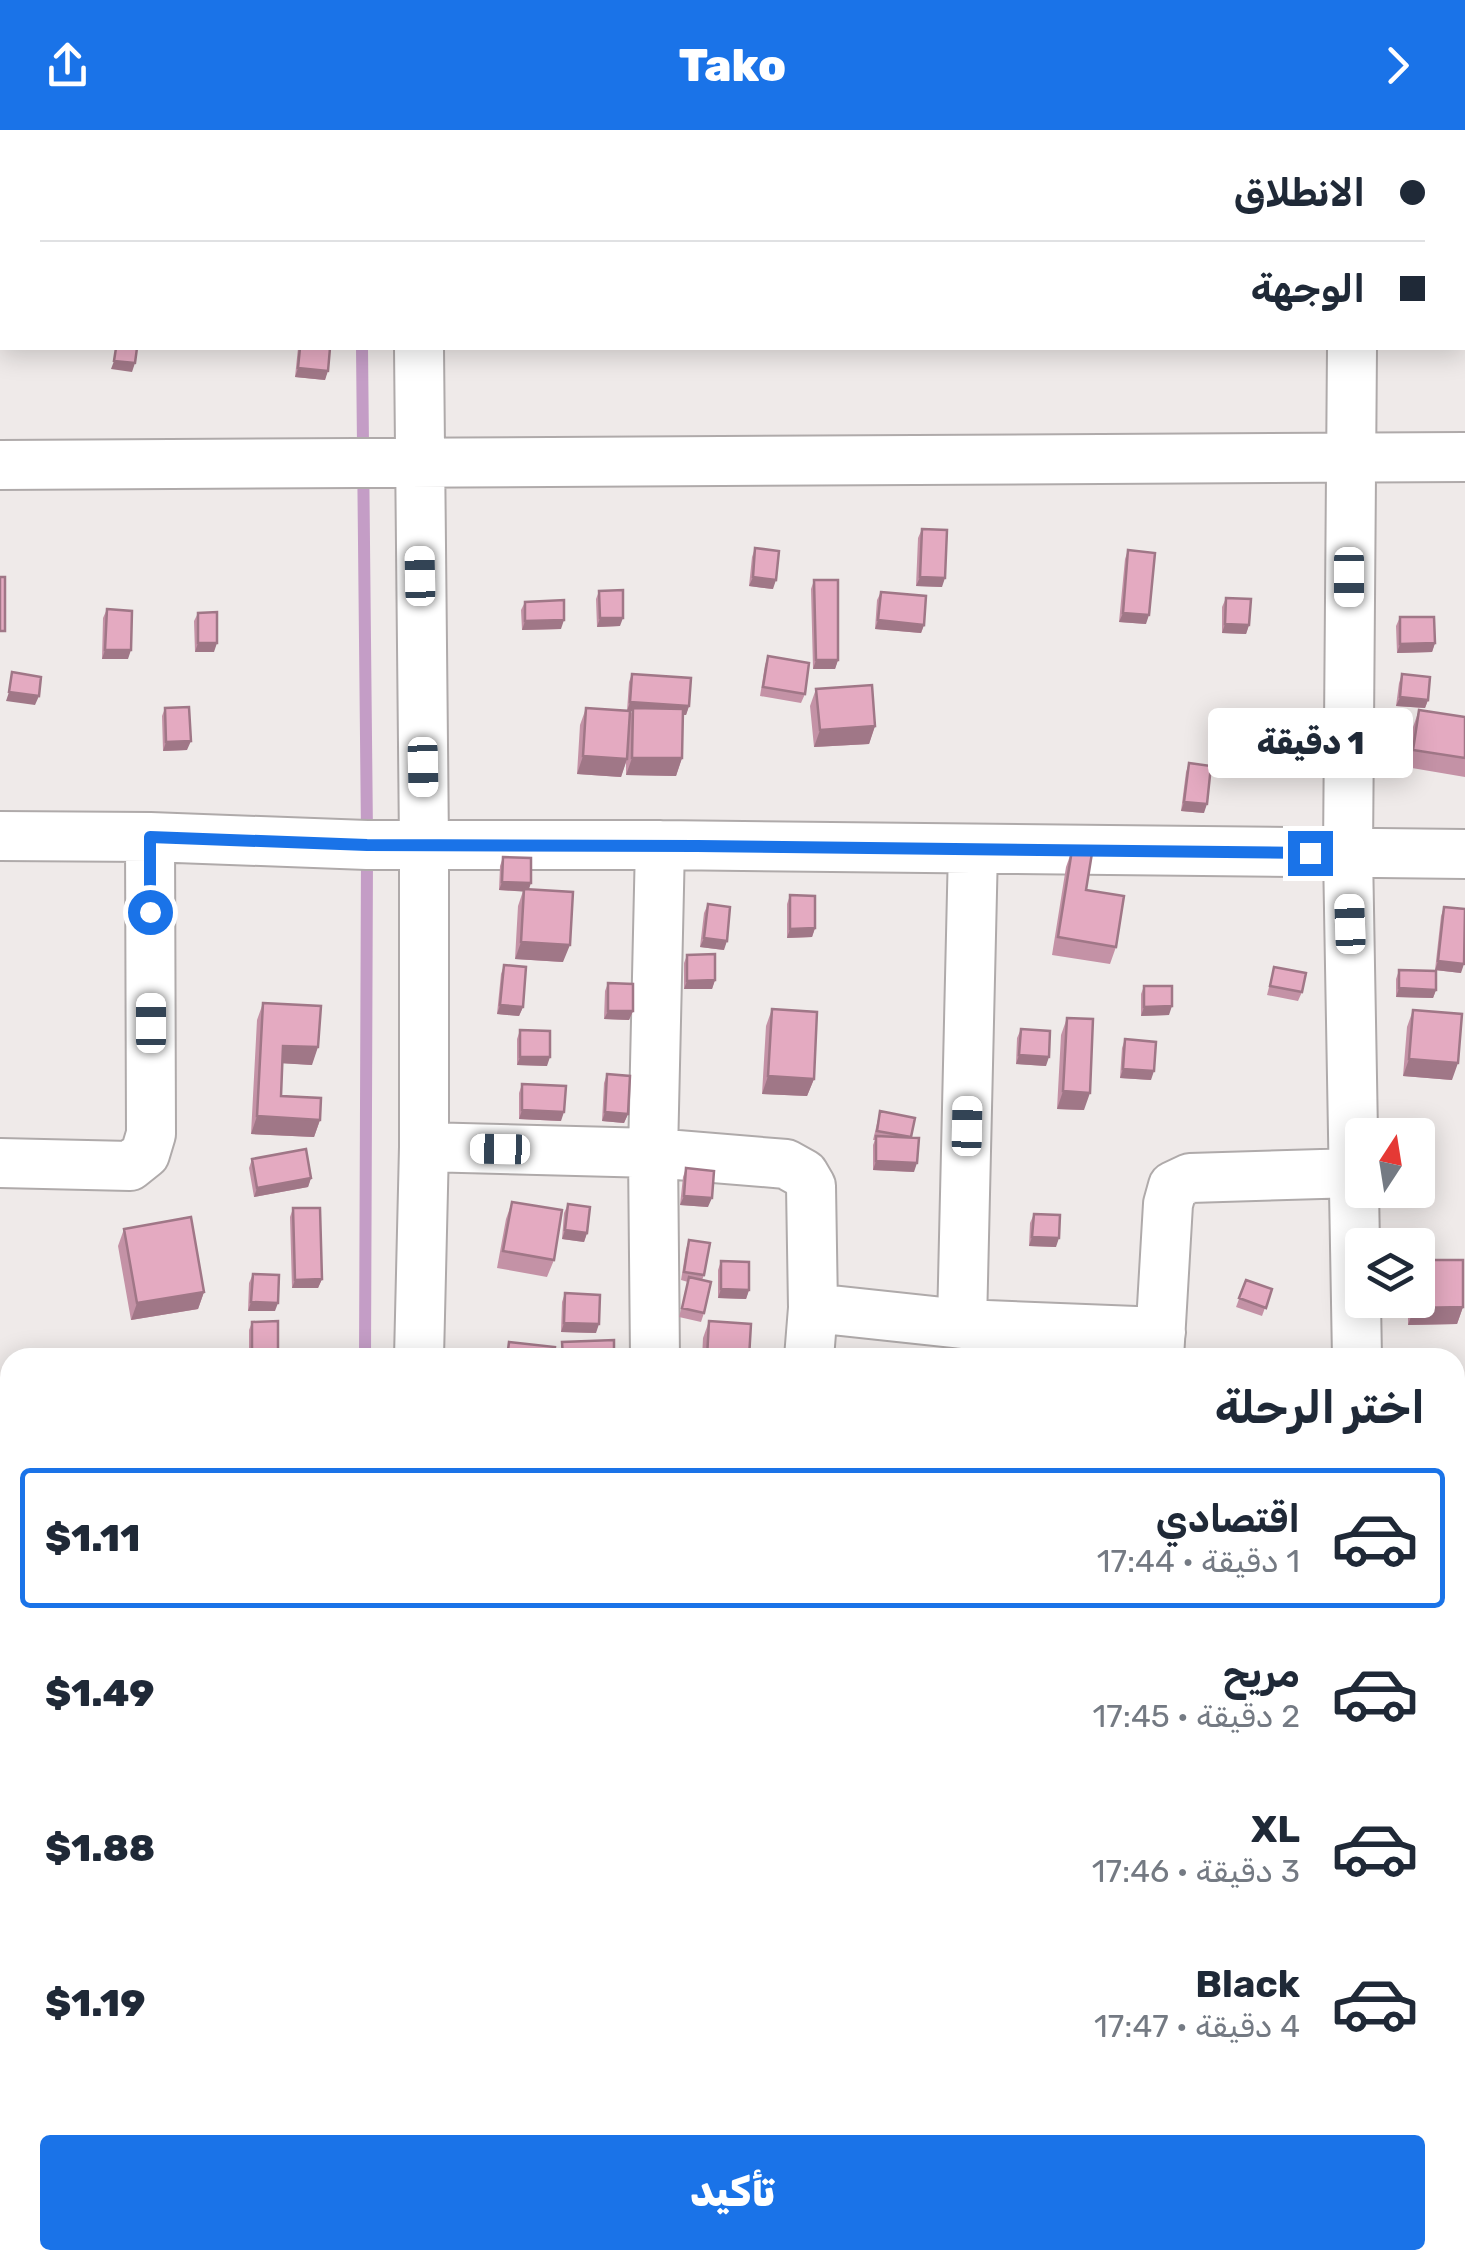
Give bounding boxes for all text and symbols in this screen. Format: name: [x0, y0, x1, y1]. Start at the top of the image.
icon: share: [40, 38, 95, 93]
icon: forward: [1370, 38, 1425, 93]
text: Tako: [679, 39, 786, 92]
text: الانطلاق: [1234, 170, 1365, 216]
text: الوجهة: [1251, 266, 1365, 312]
car: [404, 546, 436, 606]
car: [1334, 547, 1364, 607]
callout: 1 دقيقة: [1208, 708, 1412, 778]
text: 1 دقيقة: [1257, 724, 1364, 762]
car: [407, 737, 439, 797]
route end: [1288, 831, 1333, 876]
route start: [128, 890, 173, 935]
car: [1334, 893, 1366, 955]
car: [136, 993, 166, 1053]
car: [951, 1096, 983, 1156]
north arrow: [1345, 1118, 1435, 1208]
map controls: [1345, 1118, 1435, 1318]
car: [470, 1133, 530, 1165]
button: layers: [1345, 1228, 1435, 1318]
text: اختر الرحلة: [1215, 1381, 1425, 1434]
icon: car: [1330, 1493, 1420, 1583]
text: اقتصادي: [1156, 1496, 1300, 1542]
text: $1.11: [45, 1515, 140, 1561]
text: 1 دقيقة · 17:44: [1097, 1542, 1300, 1580]
icon: car: [1330, 1648, 1420, 1738]
text: مريح: [1223, 1651, 1300, 1697]
text: $1.49: [45, 1670, 154, 1716]
text: 2 دقيقة · 17:45: [1093, 1697, 1300, 1735]
icon: car: [1330, 1803, 1420, 1893]
text: XL: [1251, 1806, 1300, 1852]
text: $1.88: [45, 1825, 155, 1871]
text: 3 دقيقة · 17:46: [1092, 1852, 1300, 1890]
icon: car: [1330, 1958, 1420, 2048]
text: Black: [1195, 1961, 1300, 2007]
text: $1.19: [45, 1980, 145, 2026]
text: 4 دقيقة · 17:47: [1094, 2007, 1300, 2045]
button: تأكيد: [40, 2135, 1425, 2250]

